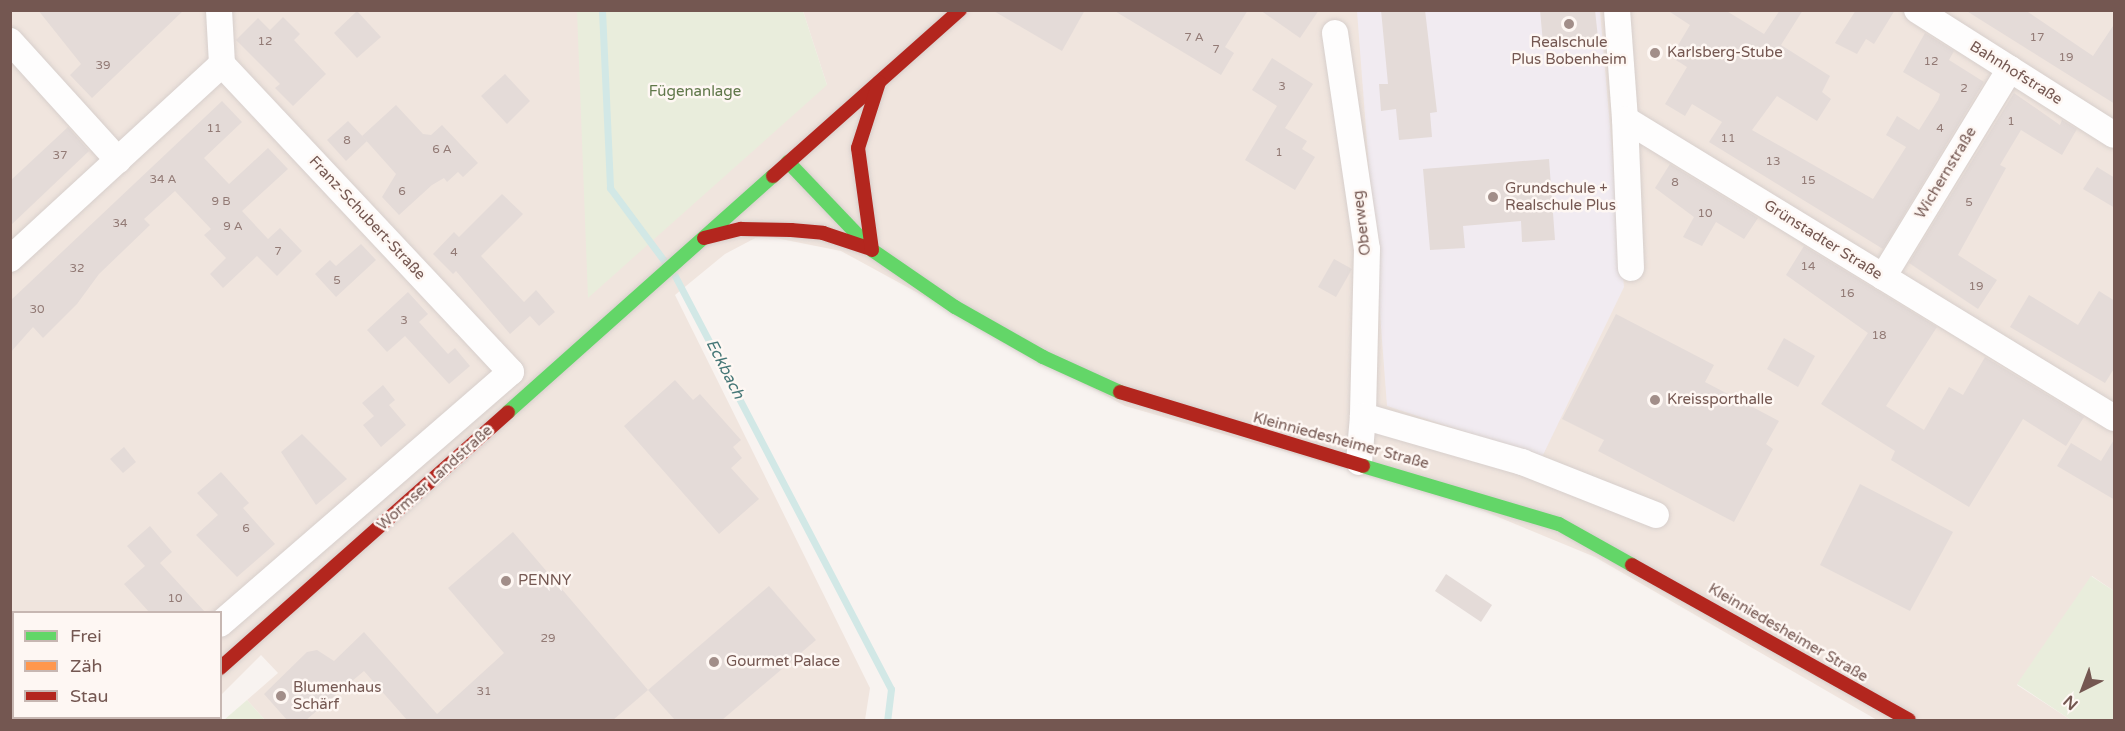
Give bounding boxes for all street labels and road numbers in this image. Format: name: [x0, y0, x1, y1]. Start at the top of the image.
street label: Bahnhofstraße: [1966, 37, 2066, 109]
street label: Wichernstraße: [1912, 124, 1980, 222]
street label: Franz-Schubert-Straße: [305, 152, 429, 284]
street label: Oberweg: [1349, 189, 1375, 257]
street label: Grünstadter Straße: [1760, 196, 1886, 284]
street label: Kleinniedesheimer Straße: [1251, 409, 1431, 473]
street label: Wormser Landstraße: [374, 422, 496, 534]
street label: Kleinniedesheimer Straße: [1705, 580, 1871, 686]

